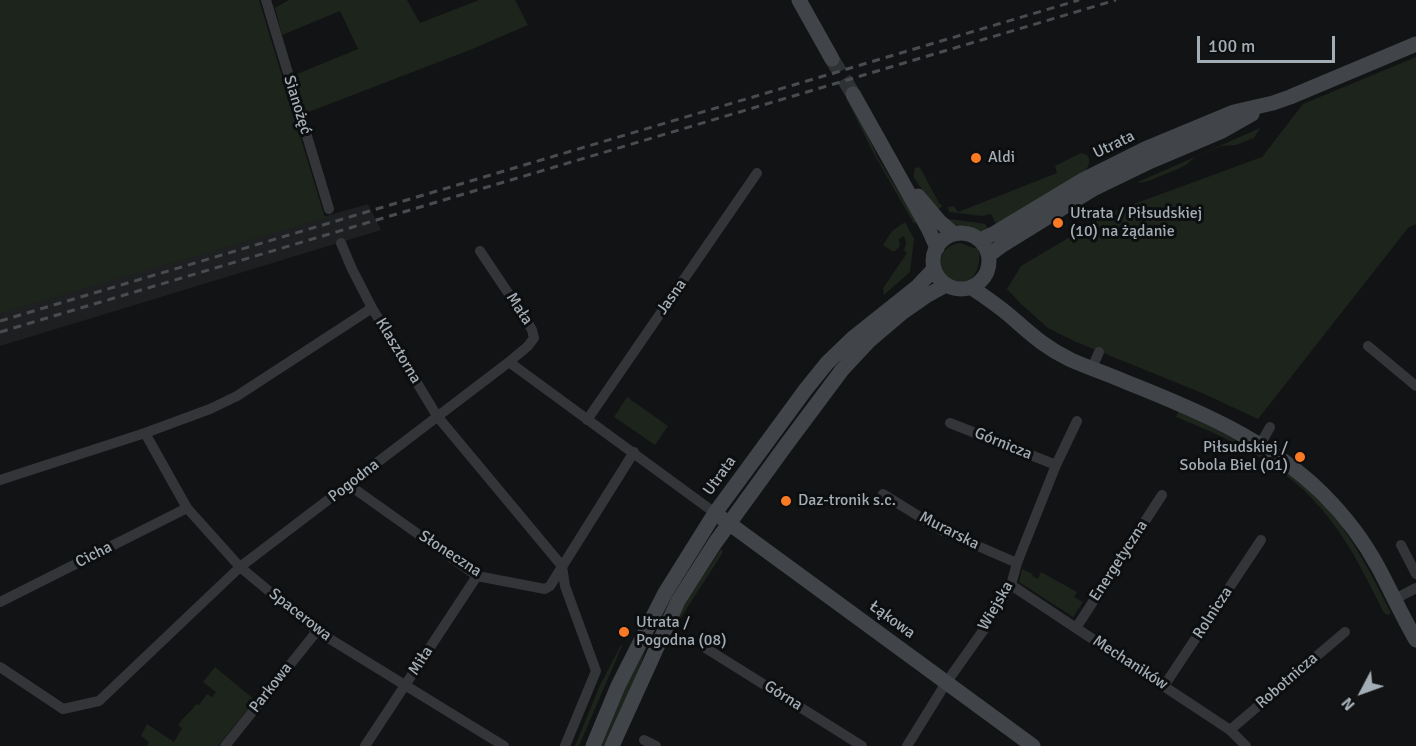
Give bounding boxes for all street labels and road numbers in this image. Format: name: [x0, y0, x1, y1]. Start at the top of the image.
street label: Sianożęć: [279, 73, 315, 137]
street label: Utrata: [1090, 127, 1138, 163]
street label: Jasna: [653, 276, 691, 318]
street label: Mała: [502, 289, 536, 329]
street label: Klasztorna: [371, 315, 425, 387]
street label: Górnicza: [971, 424, 1035, 464]
street label: Utrata: [699, 453, 741, 499]
street label: Pogodna: [325, 455, 383, 507]
street label: Murarska: [916, 508, 982, 554]
street label: Energetyczna: [1086, 517, 1152, 605]
street label: Słoneczna: [415, 527, 485, 581]
street label: Cicha: [73, 538, 115, 572]
street label: Wiejska: [974, 578, 1018, 634]
street label: Rolnicza: [1189, 583, 1237, 643]
street label: Spacerowa: [265, 585, 335, 645]
street label: Łąkowa: [865, 597, 919, 643]
street label: Mechaników: [1089, 632, 1171, 694]
street label: Miła: [405, 643, 437, 679]
street label: Robotnicza: [1252, 649, 1322, 713]
street label: Parkowa: [246, 659, 296, 717]
street label: Górna: [760, 677, 806, 715]

